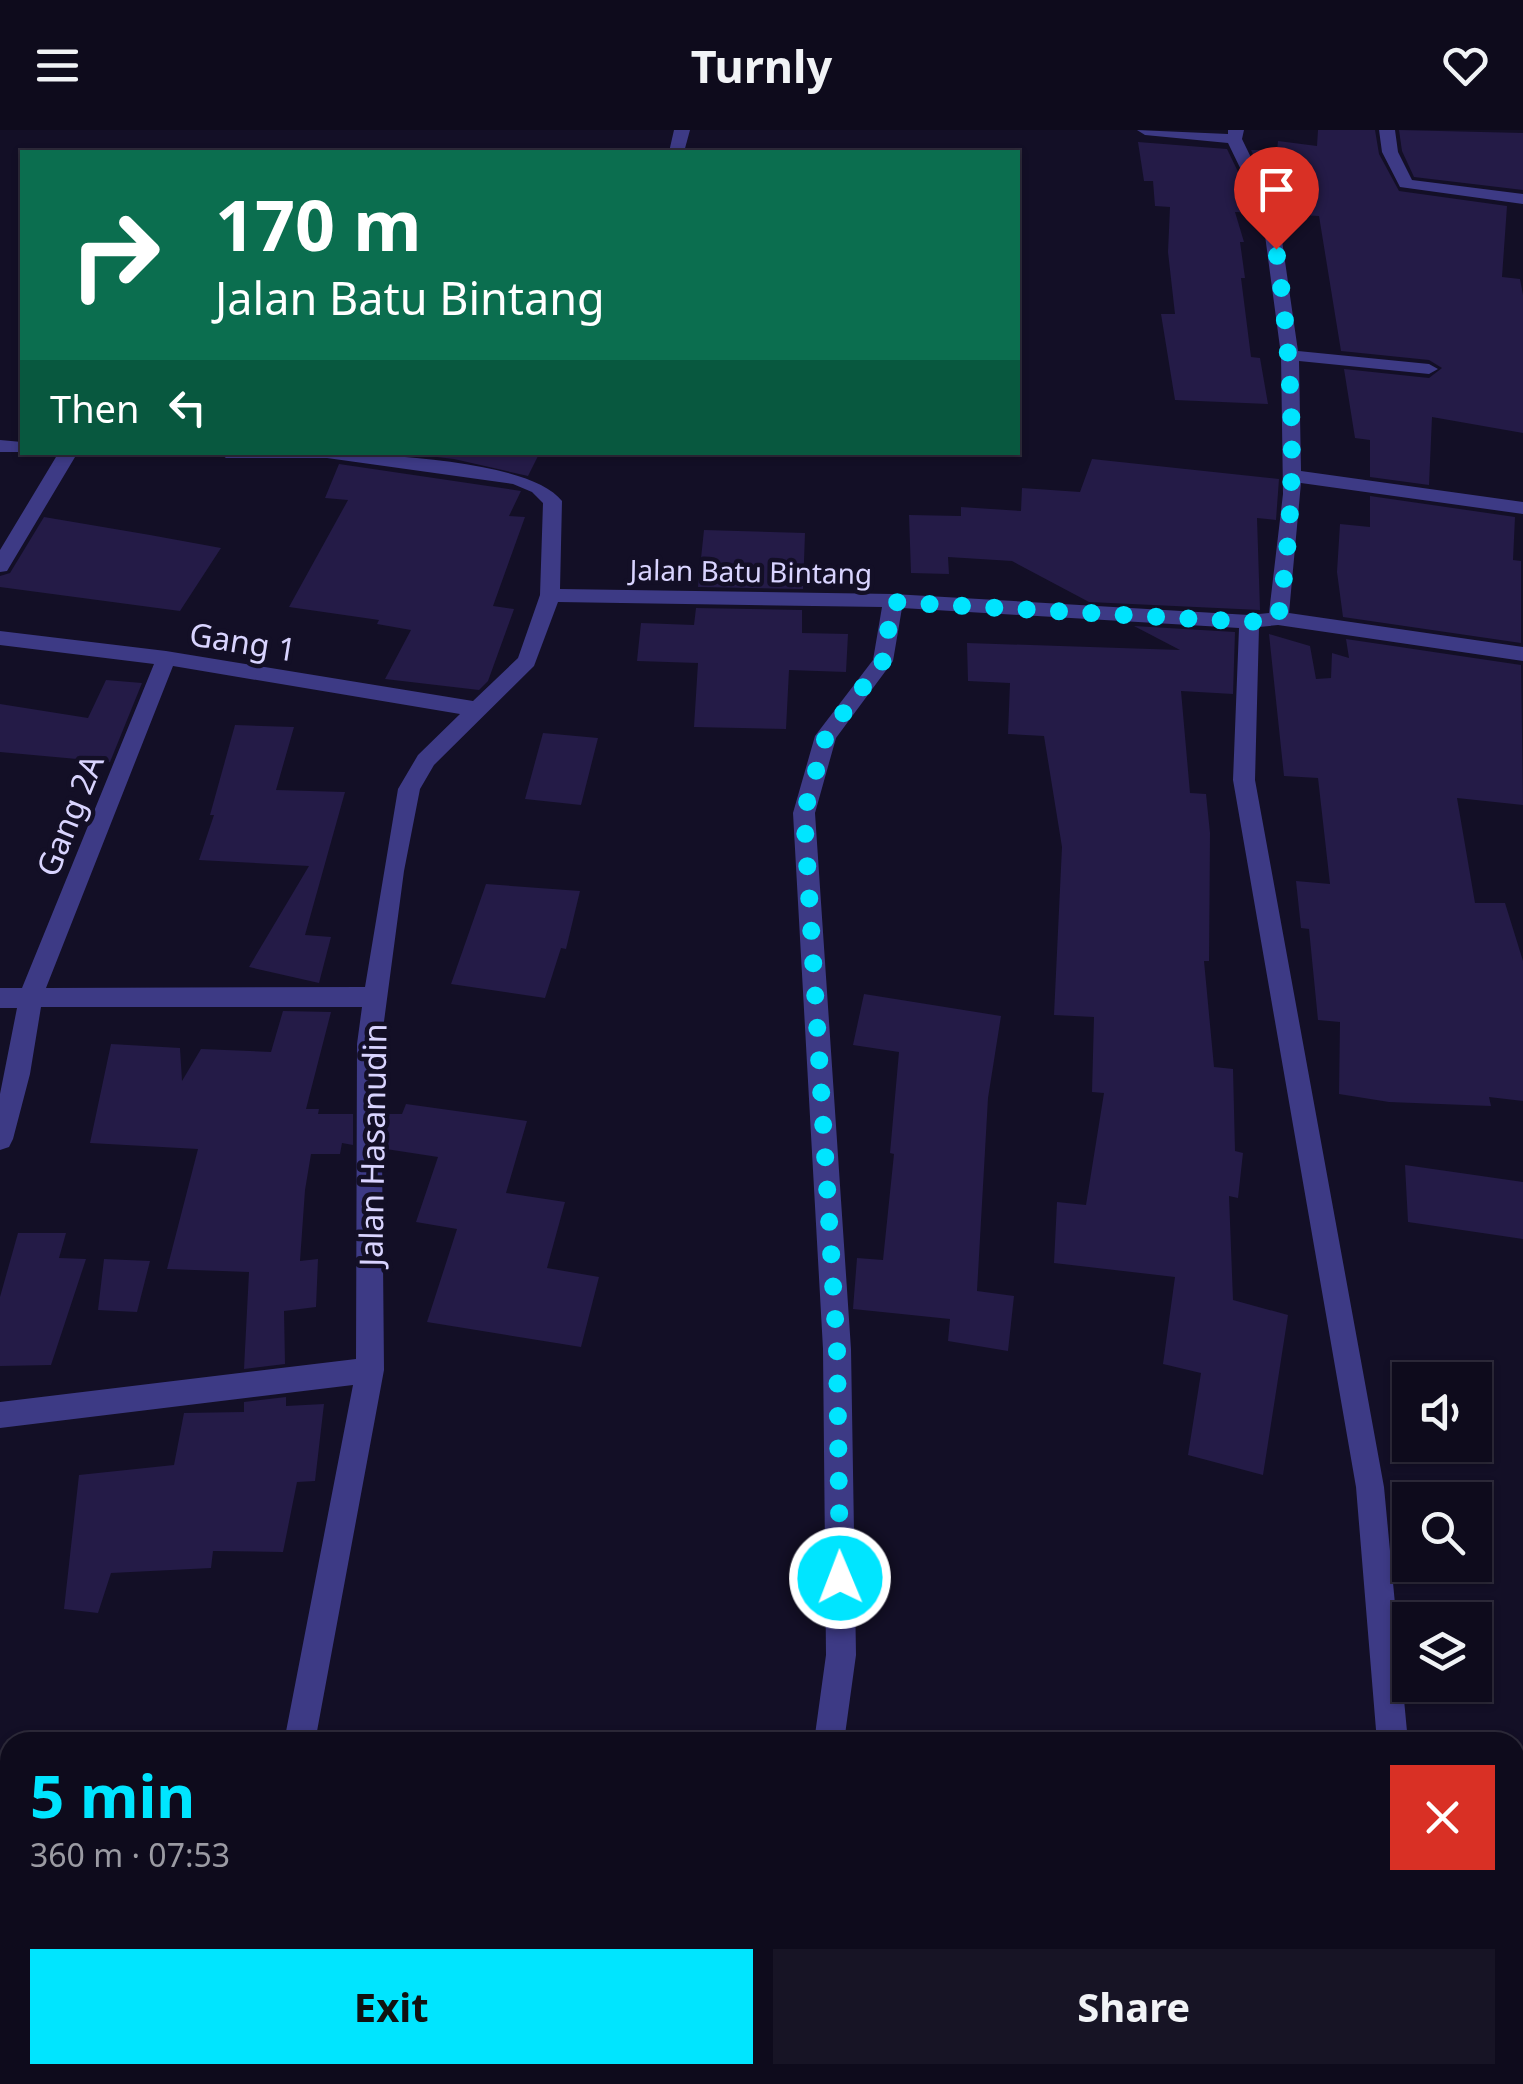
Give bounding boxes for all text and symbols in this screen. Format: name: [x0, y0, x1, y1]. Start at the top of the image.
text: Turnly: [691, 35, 832, 96]
icon: menu: [30, 38, 85, 93]
icon: heart: [1438, 38, 1493, 93]
pin: [1234, 147, 1319, 250]
icon: arrive: [1249, 162, 1304, 217]
text: 170 m: [215, 176, 422, 272]
icon: right: [50, 190, 180, 320]
text: Jalan Batu Bintang: [215, 267, 605, 328]
icon: left: [160, 380, 215, 435]
text: Then: [50, 382, 140, 434]
street label: Jalan Batu Bintang: [626, 550, 873, 592]
street label: Gang 1: [187, 611, 299, 671]
street label: Gang 2A: [25, 747, 113, 882]
street label: Jalan Hasanudin: [348, 1023, 396, 1270]
map controls: [1392, 1362, 1492, 1702]
button: sound: [1392, 1362, 1492, 1462]
button: search: [1392, 1482, 1492, 1582]
position arrow: [788, 1526, 892, 1630]
button: layers: [1392, 1602, 1492, 1702]
text: 5 min: [30, 1754, 195, 1836]
button: close: [1390, 1765, 1495, 1870]
text: 360 m · 07:53: [30, 1833, 230, 1876]
button: Exit: [30, 1949, 753, 2064]
button: Share: [773, 1949, 1495, 2064]

